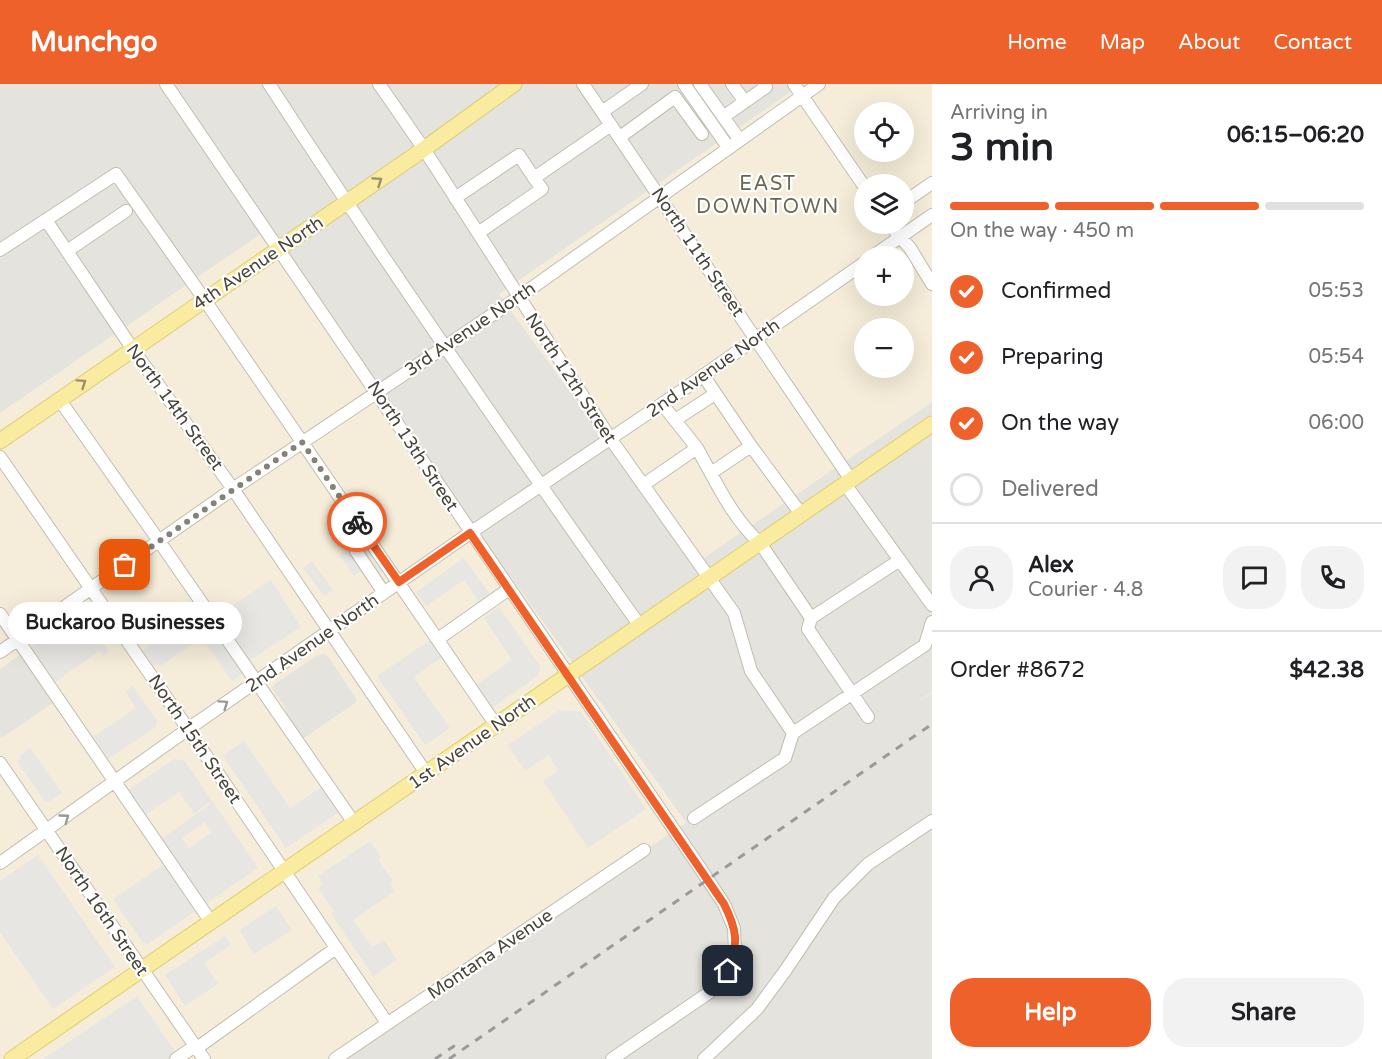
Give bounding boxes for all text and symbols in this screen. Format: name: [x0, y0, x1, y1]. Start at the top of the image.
text: Munchgo: [30, 25, 157, 59]
text: Home: [1007, 30, 1067, 55]
text: Map: [1100, 30, 1145, 55]
text: About: [1178, 30, 1240, 55]
text: Contact: [1273, 30, 1352, 55]
text: Arriving in: [950, 101, 1048, 125]
map controls: [854, 102, 914, 378]
button: locate: [854, 102, 914, 162]
text: 06:15–06:20: [1227, 122, 1364, 148]
text: 3 min: [950, 124, 1054, 171]
district label: EAST DOWNTOWN: [696, 172, 840, 219]
button: layers: [854, 174, 914, 234]
one-way arrow: [371, 177, 382, 188]
street label: North 11th Street: [647, 183, 749, 321]
street label: 4th Avenue North: [189, 211, 327, 315]
text: On the way · 450 m: [950, 219, 1134, 243]
button: +: [854, 246, 914, 306]
icon: check: [950, 275, 983, 308]
street label: 3rd Avenue North: [400, 277, 540, 381]
text: Confirmed: [1001, 278, 1111, 304]
text: 05:53: [1309, 279, 1364, 303]
street label: North 12th Street: [521, 309, 621, 447]
street label: 2nd Avenue North: [642, 314, 784, 422]
button: −: [854, 318, 914, 378]
street label: North 14th Street: [122, 339, 228, 475]
icon: check: [950, 341, 983, 374]
text: Preparing: [1001, 344, 1104, 370]
text: 05:54: [1309, 345, 1364, 369]
street label: North 13th Street: [363, 377, 463, 515]
one-way arrow: [76, 379, 87, 390]
icon: check: [950, 407, 983, 440]
text: On the way: [1001, 410, 1119, 436]
text: 06:00: [1309, 411, 1364, 435]
text: Delivered: [1001, 476, 1099, 502]
courier: [327, 492, 387, 552]
icon: bike: [341, 506, 374, 539]
pin: [99, 539, 150, 590]
button: person: [950, 546, 1013, 609]
button: chat: [1223, 546, 1286, 609]
button: phone: [1301, 546, 1364, 609]
icon: bag: [108, 548, 141, 581]
text: Alex: [1028, 552, 1074, 578]
text: Courier · 4.8: [1028, 578, 1143, 602]
street label: 2nd Avenue North: [241, 589, 383, 697]
callout: Buckaroo Businesses: [8, 601, 242, 643]
text: Buckaroo Businesses: [25, 611, 225, 635]
text: Order #8672: [950, 657, 1085, 683]
text: $42.38: [1289, 657, 1364, 683]
street label: North 15th Street: [144, 670, 246, 808]
street label: 1st Avenue North: [404, 690, 540, 794]
one-way arrow: [217, 700, 228, 711]
one-way arrow: [59, 814, 70, 825]
street label: North 16th Street: [51, 842, 153, 980]
street label: Montana Avenue: [423, 904, 557, 1004]
pin: [702, 945, 753, 996]
icon: home: [711, 954, 744, 987]
button: Help: [950, 978, 1151, 1047]
button: Share: [1163, 978, 1364, 1047]

